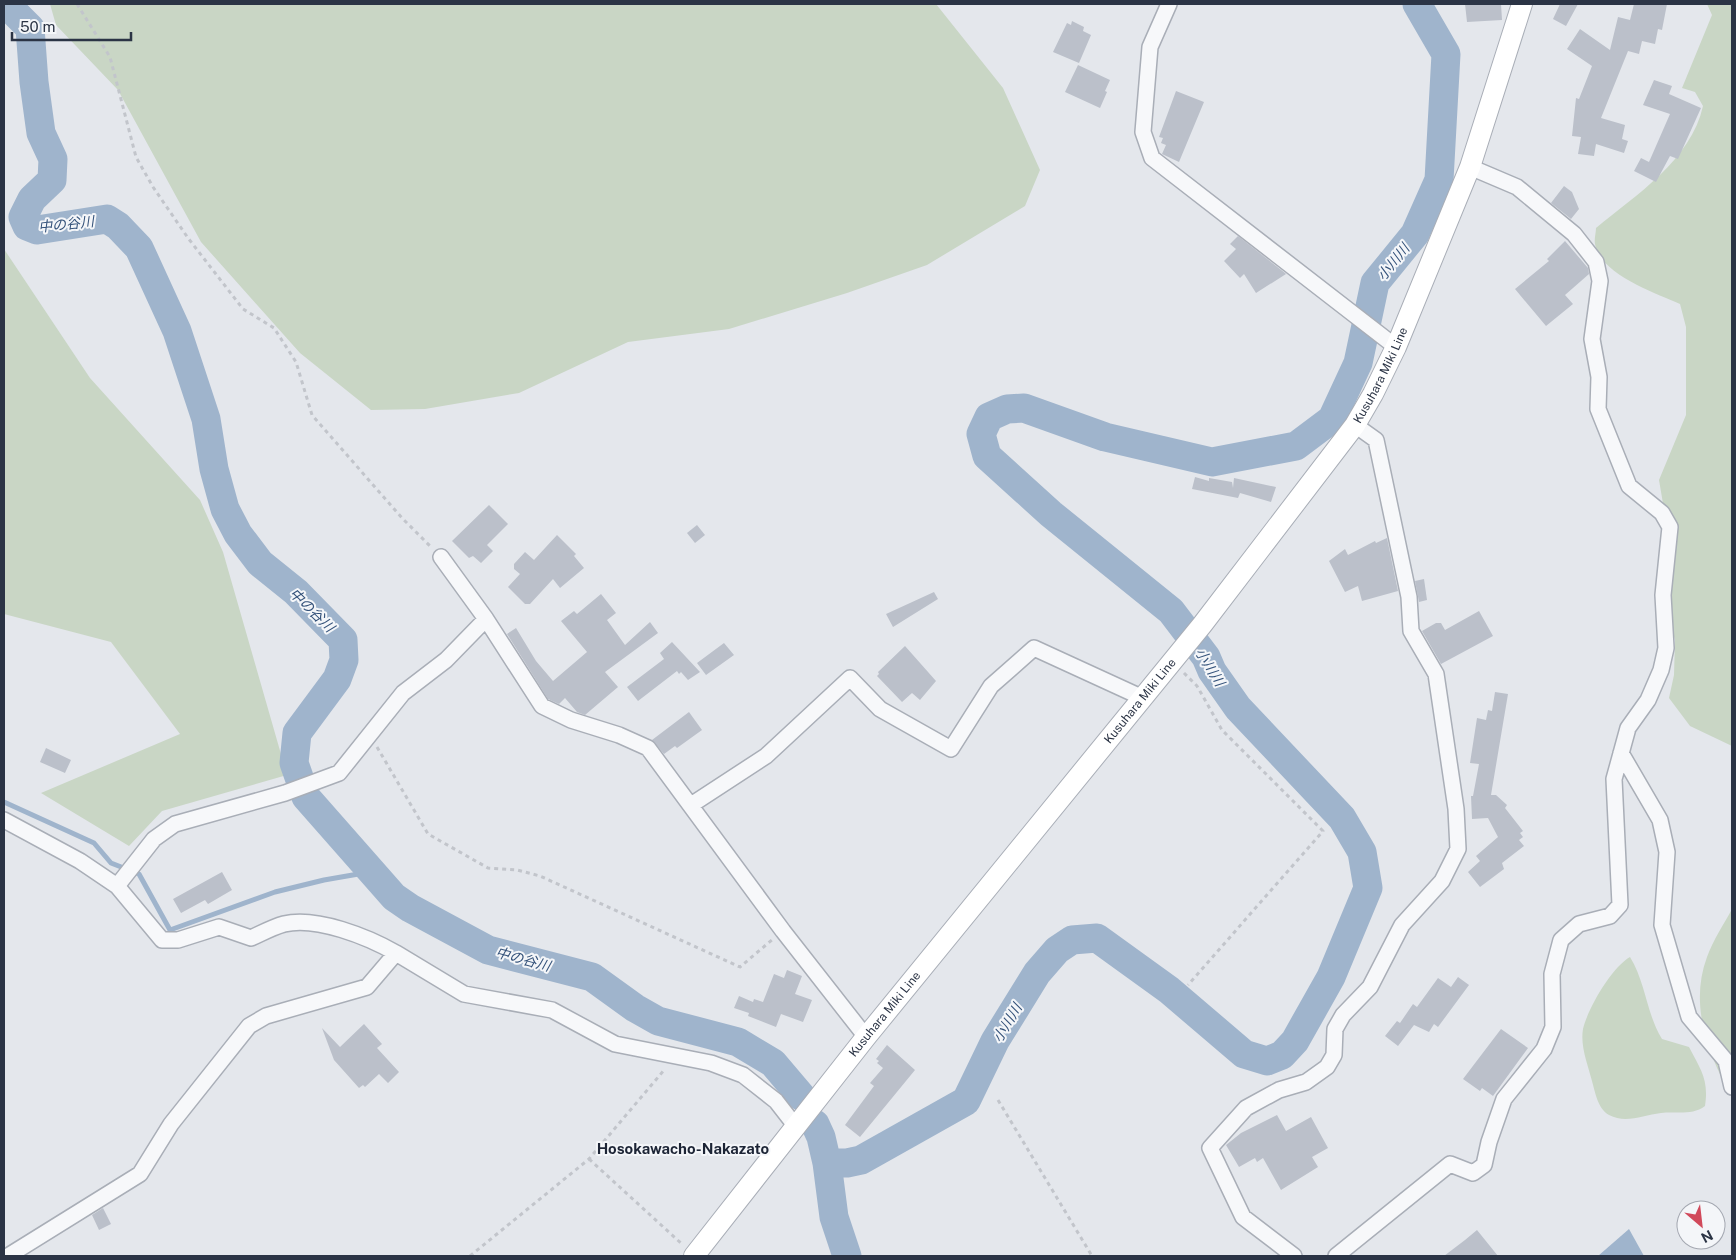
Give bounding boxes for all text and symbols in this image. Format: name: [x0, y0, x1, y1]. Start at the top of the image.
scale bar: [12, 10, 131, 42]
text: 50 m: [20, 18, 55, 35]
water label: 中の谷川: [37, 213, 97, 235]
water label: 小川川: [1374, 239, 1414, 283]
street label: Kusuhara Miki Line: [1351, 325, 1410, 426]
water label: 中の谷川: [286, 585, 339, 637]
water label: 小川川: [1192, 645, 1229, 691]
street label: Kusuhara Miki Line: [1101, 656, 1179, 746]
water label: 中の谷川: [494, 944, 554, 974]
street label: Kusuhara Miki Line: [846, 969, 924, 1060]
water label: 小川川: [989, 999, 1026, 1045]
district label: Hosokawacho-Nakazato: [597, 1140, 770, 1157]
north arrow: [1676, 1200, 1726, 1250]
text: N: [1699, 1227, 1716, 1246]

